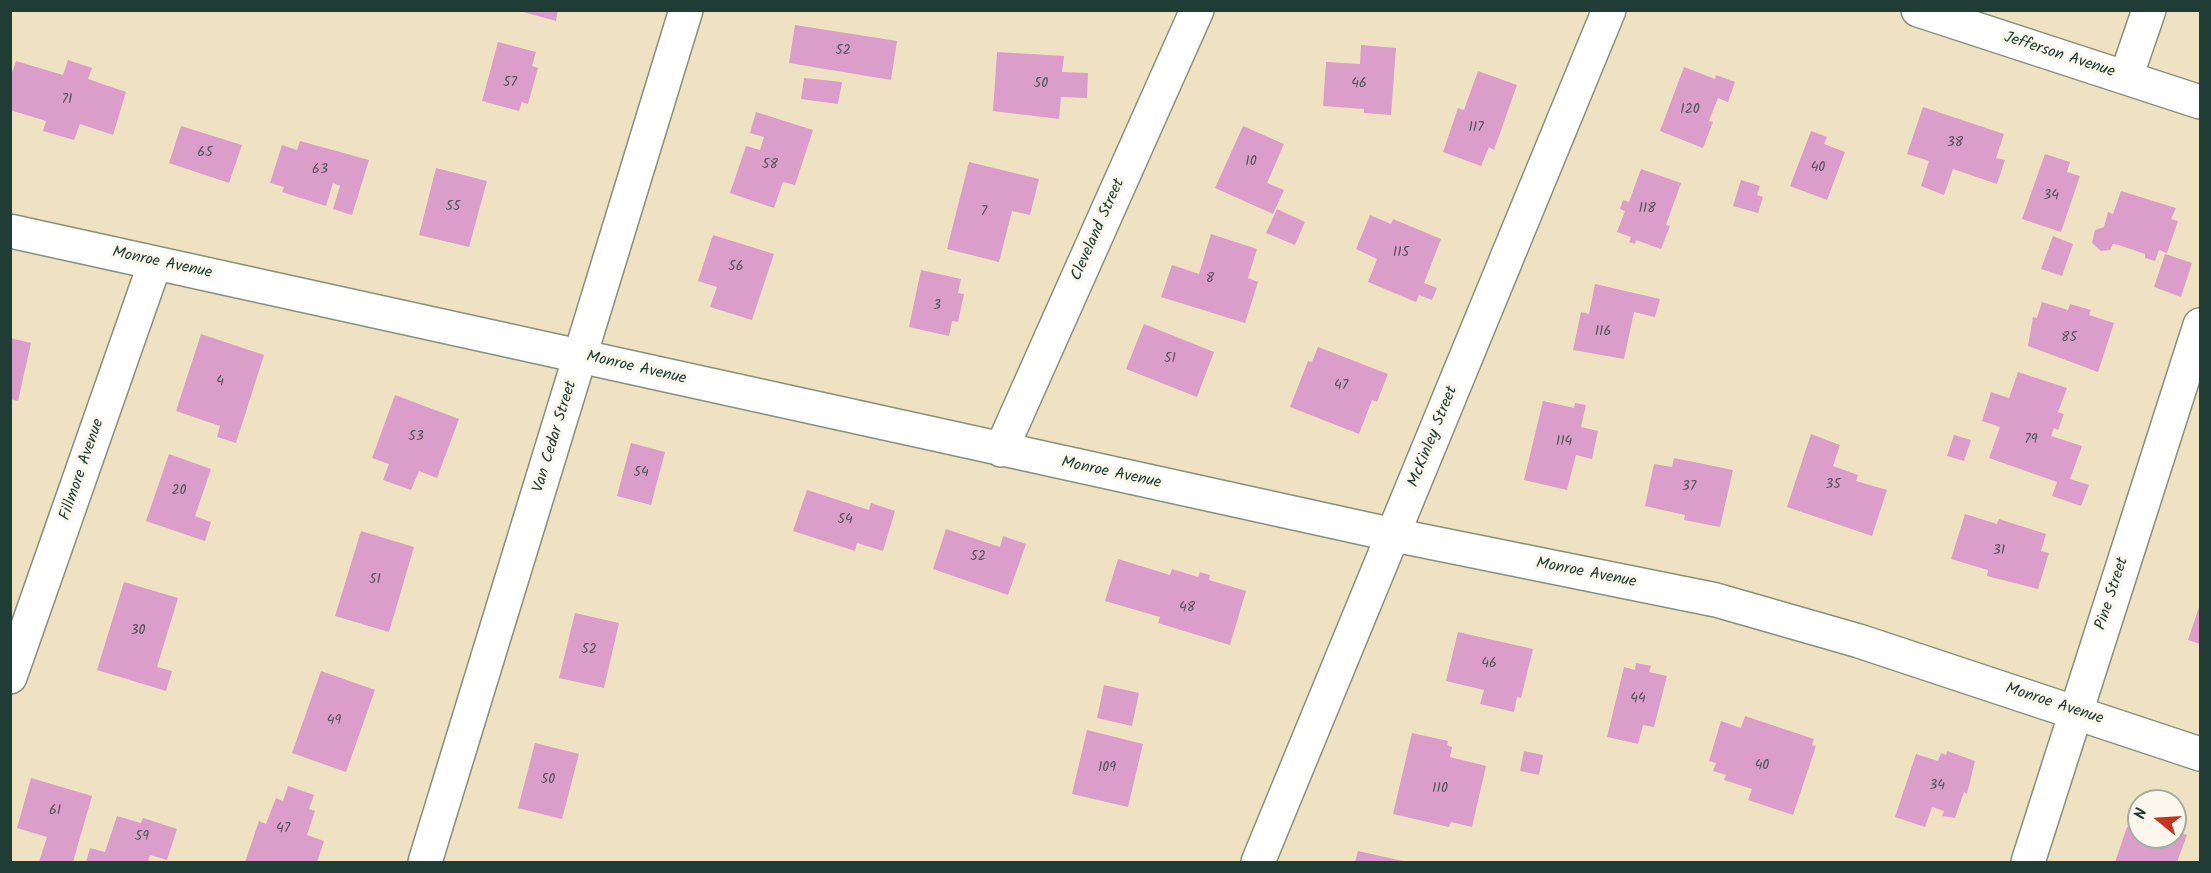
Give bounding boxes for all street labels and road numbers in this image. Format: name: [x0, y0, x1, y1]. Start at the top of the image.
street label: Jefferson Avenue: [2001, 29, 2117, 83]
street label: Cleveland Street: [1068, 176, 1130, 284]
street label: Monroe Avenue: [110, 244, 214, 284]
street label: Monroe Avenue: [584, 348, 688, 390]
street label: Van Cedar Street: [530, 379, 582, 495]
street label: McKinley Street: [1405, 384, 1463, 490]
street label: Fillmore Avenue: [57, 417, 109, 523]
street label: Monroe Avenue: [1059, 454, 1163, 494]
street label: Monroe Avenue: [1534, 555, 1638, 593]
street label: Pine Street: [2092, 555, 2134, 633]
street label: Monroe Avenue: [2003, 680, 2105, 730]

